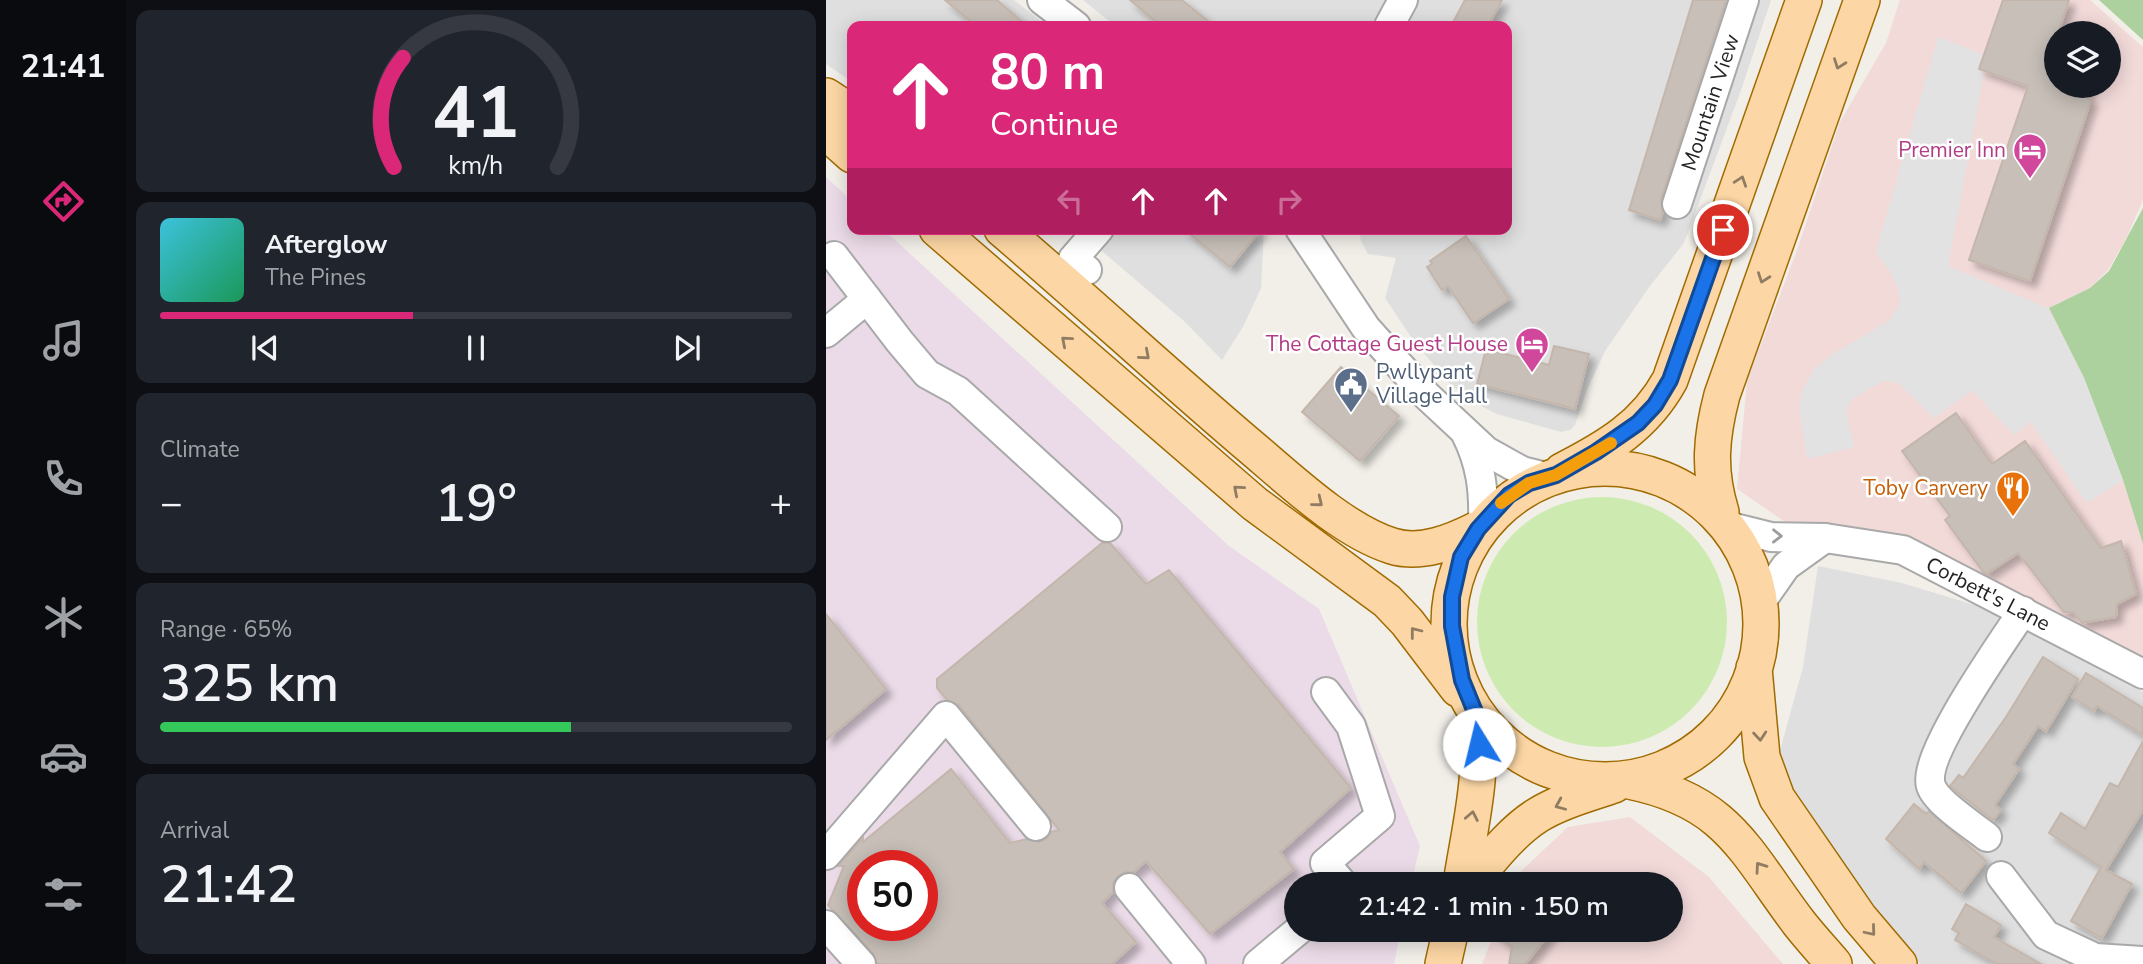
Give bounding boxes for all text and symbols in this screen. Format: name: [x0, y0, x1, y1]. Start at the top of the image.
map controls: [2044, 21, 2121, 98]
button: layers: [2044, 21, 2121, 98]
street label: Mountain View: [1675, 30, 1746, 174]
text: 80 m: [990, 39, 1105, 106]
text: 21:41: [21, 45, 105, 88]
icon: ahead: [875, 49, 966, 140]
one-way arrow: [1834, 58, 1848, 70]
text: 41: [432, 63, 520, 163]
text: Continue: [990, 103, 1118, 146]
hotel icon: Premier Inn: [2011, 131, 2049, 180]
place label: Premier Inn: [1898, 136, 2006, 164]
text: km/h: [448, 149, 504, 183]
one-way arrow: [1733, 176, 1747, 188]
icon: directions: [39, 177, 88, 226]
icon: left: [1051, 182, 1089, 220]
icon: ahead: [1124, 182, 1162, 220]
icon: ahead: [1197, 182, 1235, 220]
icon: right: [1270, 182, 1308, 220]
pin: [1693, 200, 1753, 260]
icon: arrive: [1704, 211, 1742, 249]
text: Afterglow: [265, 227, 388, 262]
text: The Pines: [265, 262, 366, 293]
one-way arrow: [1757, 272, 1771, 284]
icon: music: [39, 316, 88, 365]
hotel icon: The Cottage Guest House: [1513, 325, 1551, 374]
icon: previous: [246, 329, 284, 367]
icon: pause: [457, 329, 495, 367]
icon: next: [668, 329, 706, 367]
place label: The Cottage Guest House: [1266, 330, 1508, 358]
one-way arrow: [1062, 337, 1075, 349]
one-way arrow: [1137, 347, 1150, 359]
place label: Pwllypant Village Hall: [1375, 358, 1488, 410]
public building icon: Pwllypant Village Hall: [1332, 365, 1370, 414]
text: Climate: [160, 434, 240, 465]
icon: phone: [39, 454, 88, 503]
text: 19°: [435, 468, 517, 539]
restaurant icon: Toby Carvery: [1994, 469, 2032, 518]
place label: Toby Carvery: [1863, 474, 1988, 502]
text: −: [160, 478, 183, 529]
text: +: [769, 478, 792, 529]
one-way arrow: [1234, 486, 1247, 498]
one-way arrow: [1310, 494, 1323, 506]
one-way arrow: [1773, 528, 1783, 544]
street label: Corbett's Lane: [1921, 550, 2055, 638]
icon: climate: [39, 593, 88, 642]
text: Range · 65%: [160, 614, 292, 645]
one-way arrow: [1411, 627, 1424, 640]
text: 325 km: [160, 648, 339, 719]
position arrow: [1442, 707, 1516, 781]
one-way arrow: [1752, 731, 1767, 742]
icon: car: [39, 732, 88, 781]
one-way arrow: [1554, 796, 1566, 810]
one-way arrow: [1463, 810, 1478, 822]
text: Arrival: [160, 815, 229, 846]
text: 21:42: [160, 849, 297, 920]
speed limit sign: 50: [847, 850, 938, 941]
one-way arrow: [1756, 862, 1768, 875]
icon: filters: [39, 870, 88, 919]
text: 21:42 · 1 min · 150 m: [1358, 889, 1609, 924]
one-way arrow: [1863, 922, 1875, 935]

